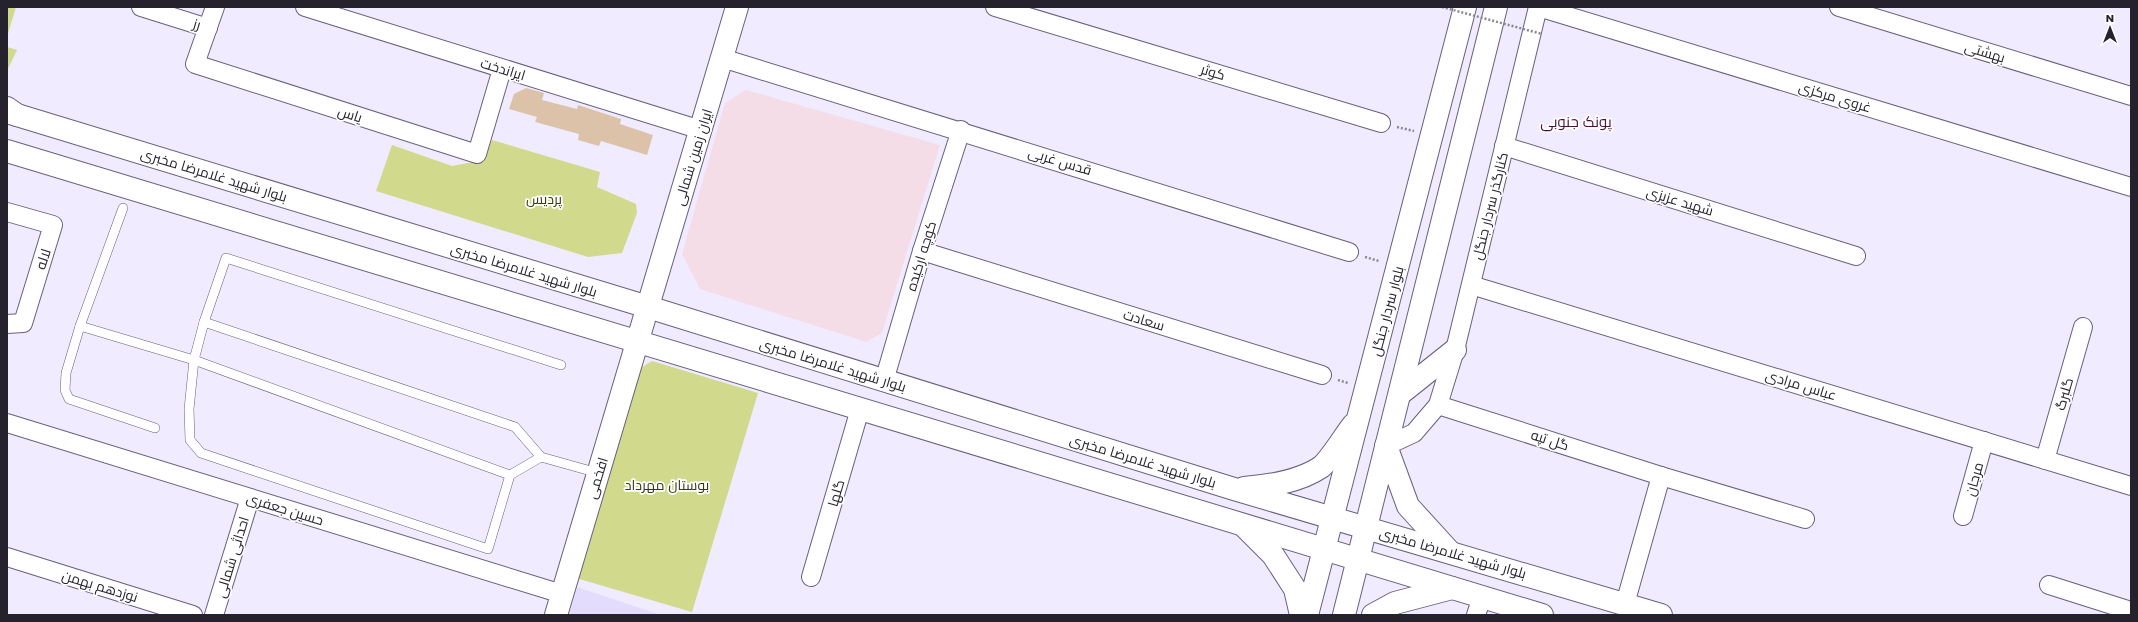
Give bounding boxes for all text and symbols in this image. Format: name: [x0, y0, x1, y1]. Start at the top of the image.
north arrow: [2090, 8, 2130, 48]
text: N: [2106, 10, 2114, 26]
street label: رز: [190, 13, 203, 35]
street label: بهشتی: [1962, 36, 2008, 68]
street label: ایراندخت: [478, 53, 528, 85]
street label: کوثر: [1197, 59, 1228, 85]
street label: غروی مرکزی: [1796, 76, 1874, 118]
street label: یاس: [335, 101, 365, 127]
street label: ایران زمین شمالی: [669, 106, 717, 208]
district label: پونک جنوبی: [1540, 111, 1612, 132]
street label: قدس غربی: [1026, 142, 1094, 180]
street label: بلوار شهید غلامرضا مخبری: [138, 143, 290, 207]
street label: کنارگذر سردار جنگل: [1467, 150, 1513, 262]
street label: شهید عزیزی: [1644, 181, 1716, 221]
park label: پردیس: [526, 189, 562, 209]
street label: کوچه ارکیده: [901, 218, 941, 294]
street label: بلوار شهید غلامرضا مخبری: [448, 238, 600, 302]
street label: لاله: [30, 246, 56, 272]
street label: بلوار سردار جنگل: [1365, 264, 1409, 358]
street label: سعادت: [1121, 304, 1167, 336]
street label: بلوار شهید غلامرضا مخبری: [757, 333, 909, 397]
street label: عباس مرادی: [1763, 365, 1839, 405]
street label: گلبرگ: [2050, 375, 2078, 413]
street label: گل تپه: [1528, 424, 1572, 456]
street label: بلوار شهید غلامرضا مخبری: [1067, 429, 1219, 493]
street label: افخمی: [581, 455, 613, 501]
street label: مرجان: [1960, 460, 1988, 498]
park label: بوستان مهرداد: [625, 475, 709, 495]
street label: گلها: [823, 477, 849, 509]
street label: حسین جعفری: [244, 488, 326, 530]
street label: احداثی شمالی: [210, 514, 254, 600]
street label: بلوار شهید غلامرضا مخبری: [1377, 522, 1529, 584]
street label: نوزدهم بهمن: [59, 565, 141, 607]

